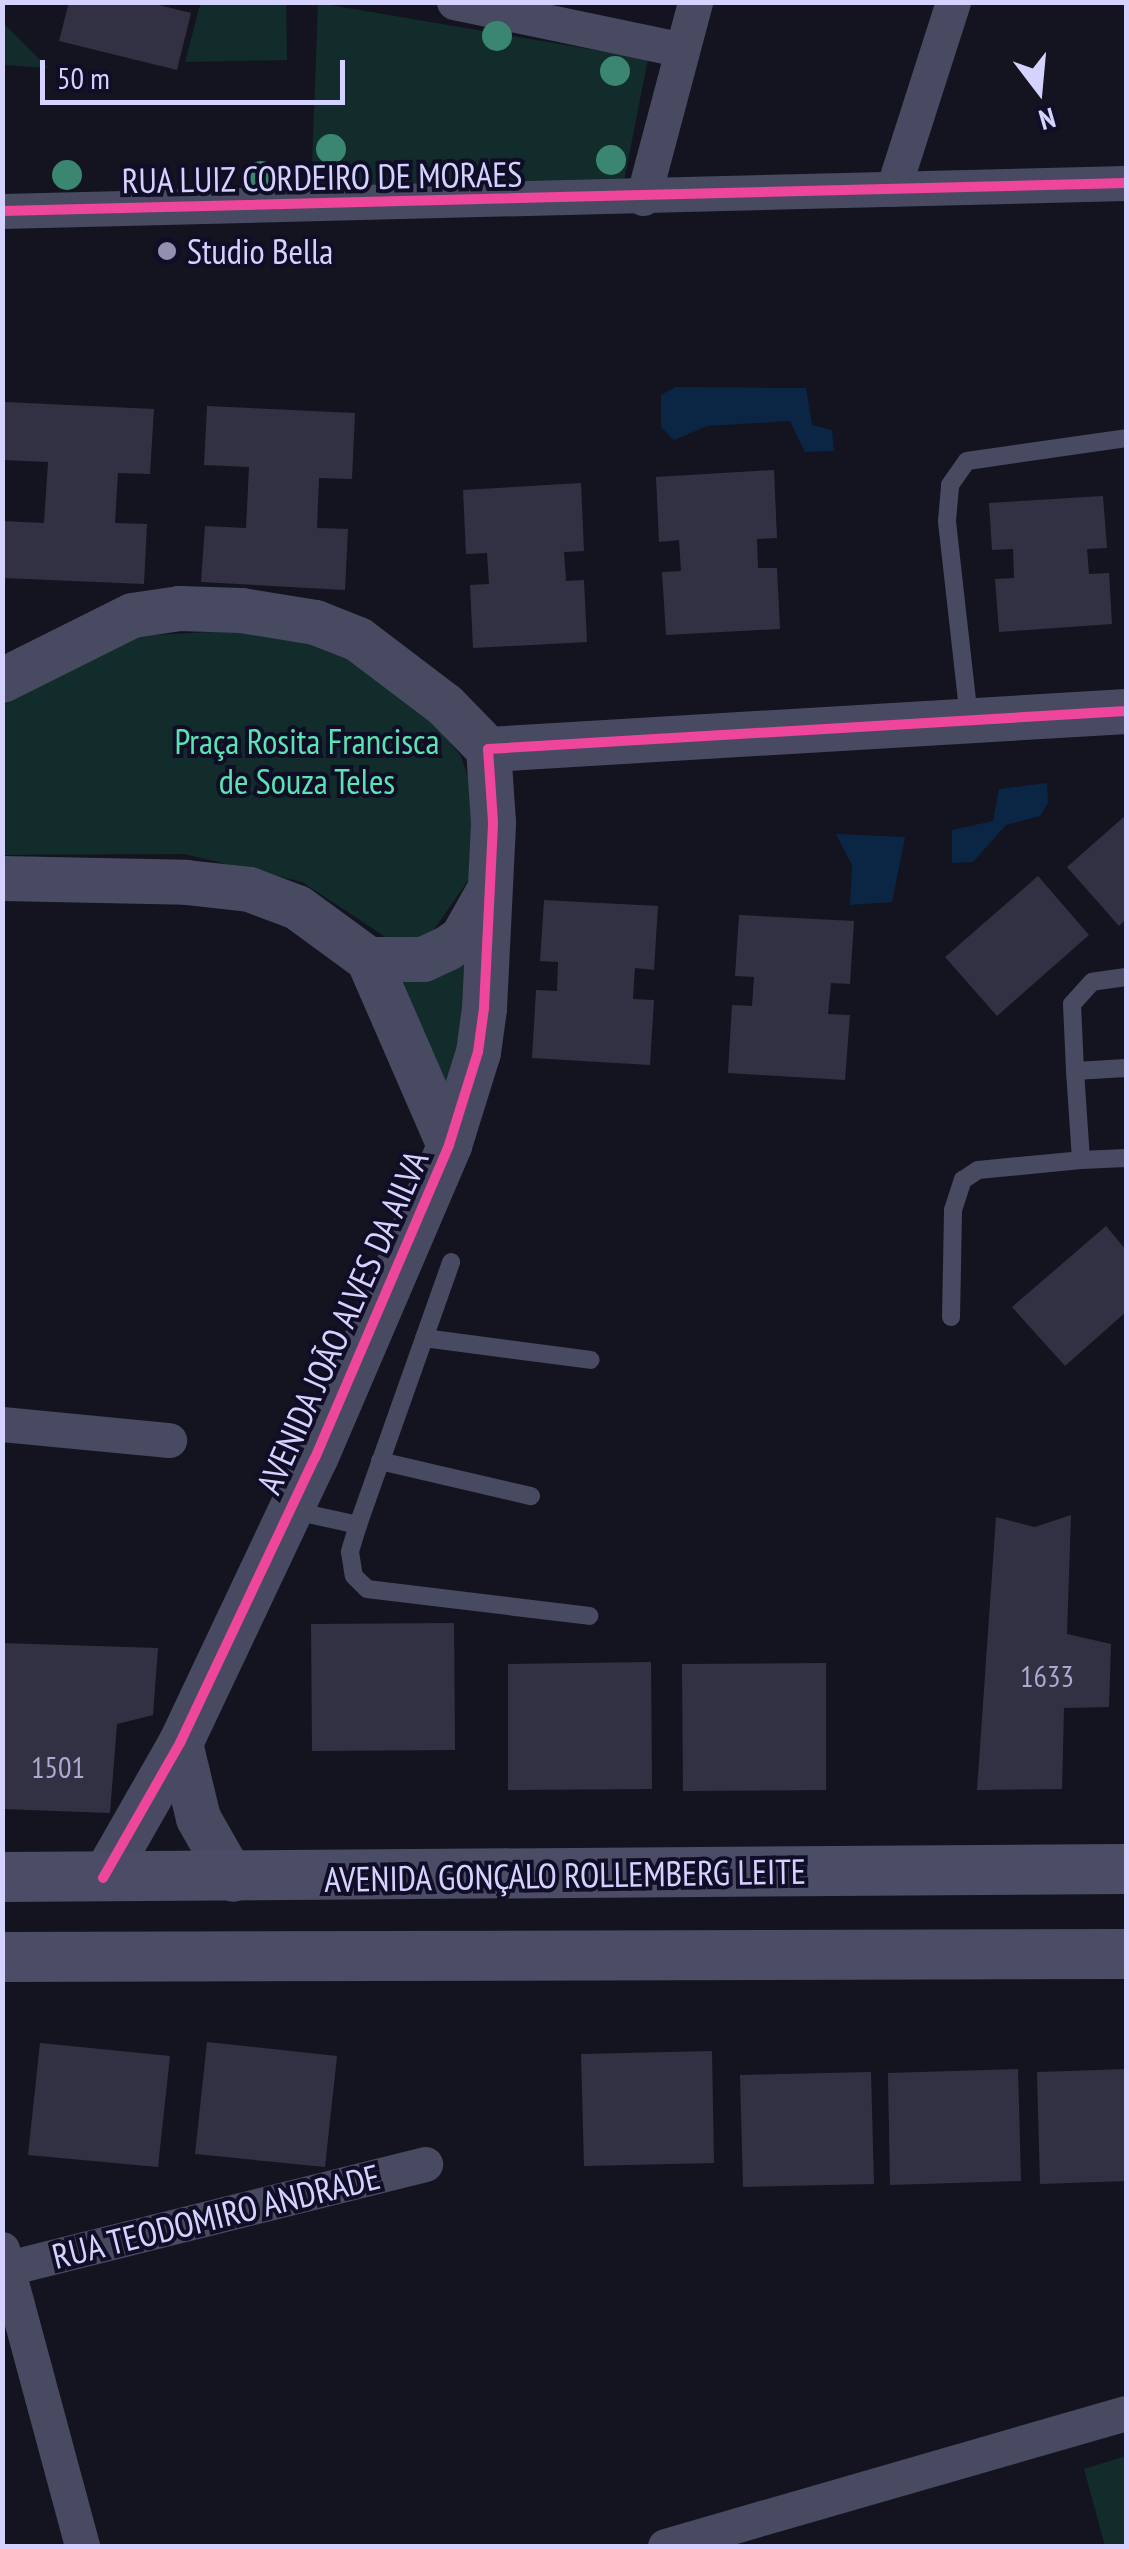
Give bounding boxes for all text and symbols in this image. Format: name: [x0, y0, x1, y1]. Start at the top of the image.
scale bar: [45, 40, 350, 102]
north arrow: [989, 40, 1089, 140]
text: 50 m: [57, 58, 110, 97]
text: N: [1035, 99, 1060, 139]
street label: RUA LUIZ CORDEIRO DE MORAES: [120, 152, 524, 202]
place label: Studio Bella: [187, 230, 333, 272]
marker: Studio Bella: [156, 240, 178, 262]
park label: Praça Rosita Francisca de Souza Teles: [174, 720, 440, 802]
street label: AVENIDA JOÃO ALVES DA AILVA: [246, 1142, 438, 1502]
house number: 1633: [1020, 1658, 1074, 1694]
house number: 1501: [31, 1749, 85, 1785]
street label: AVENIDA GONÇALO ROLLEMBERG LEITE: [323, 1850, 807, 1900]
street label: RUA TEODOMIRO ANDRADE: [46, 2155, 386, 2277]

